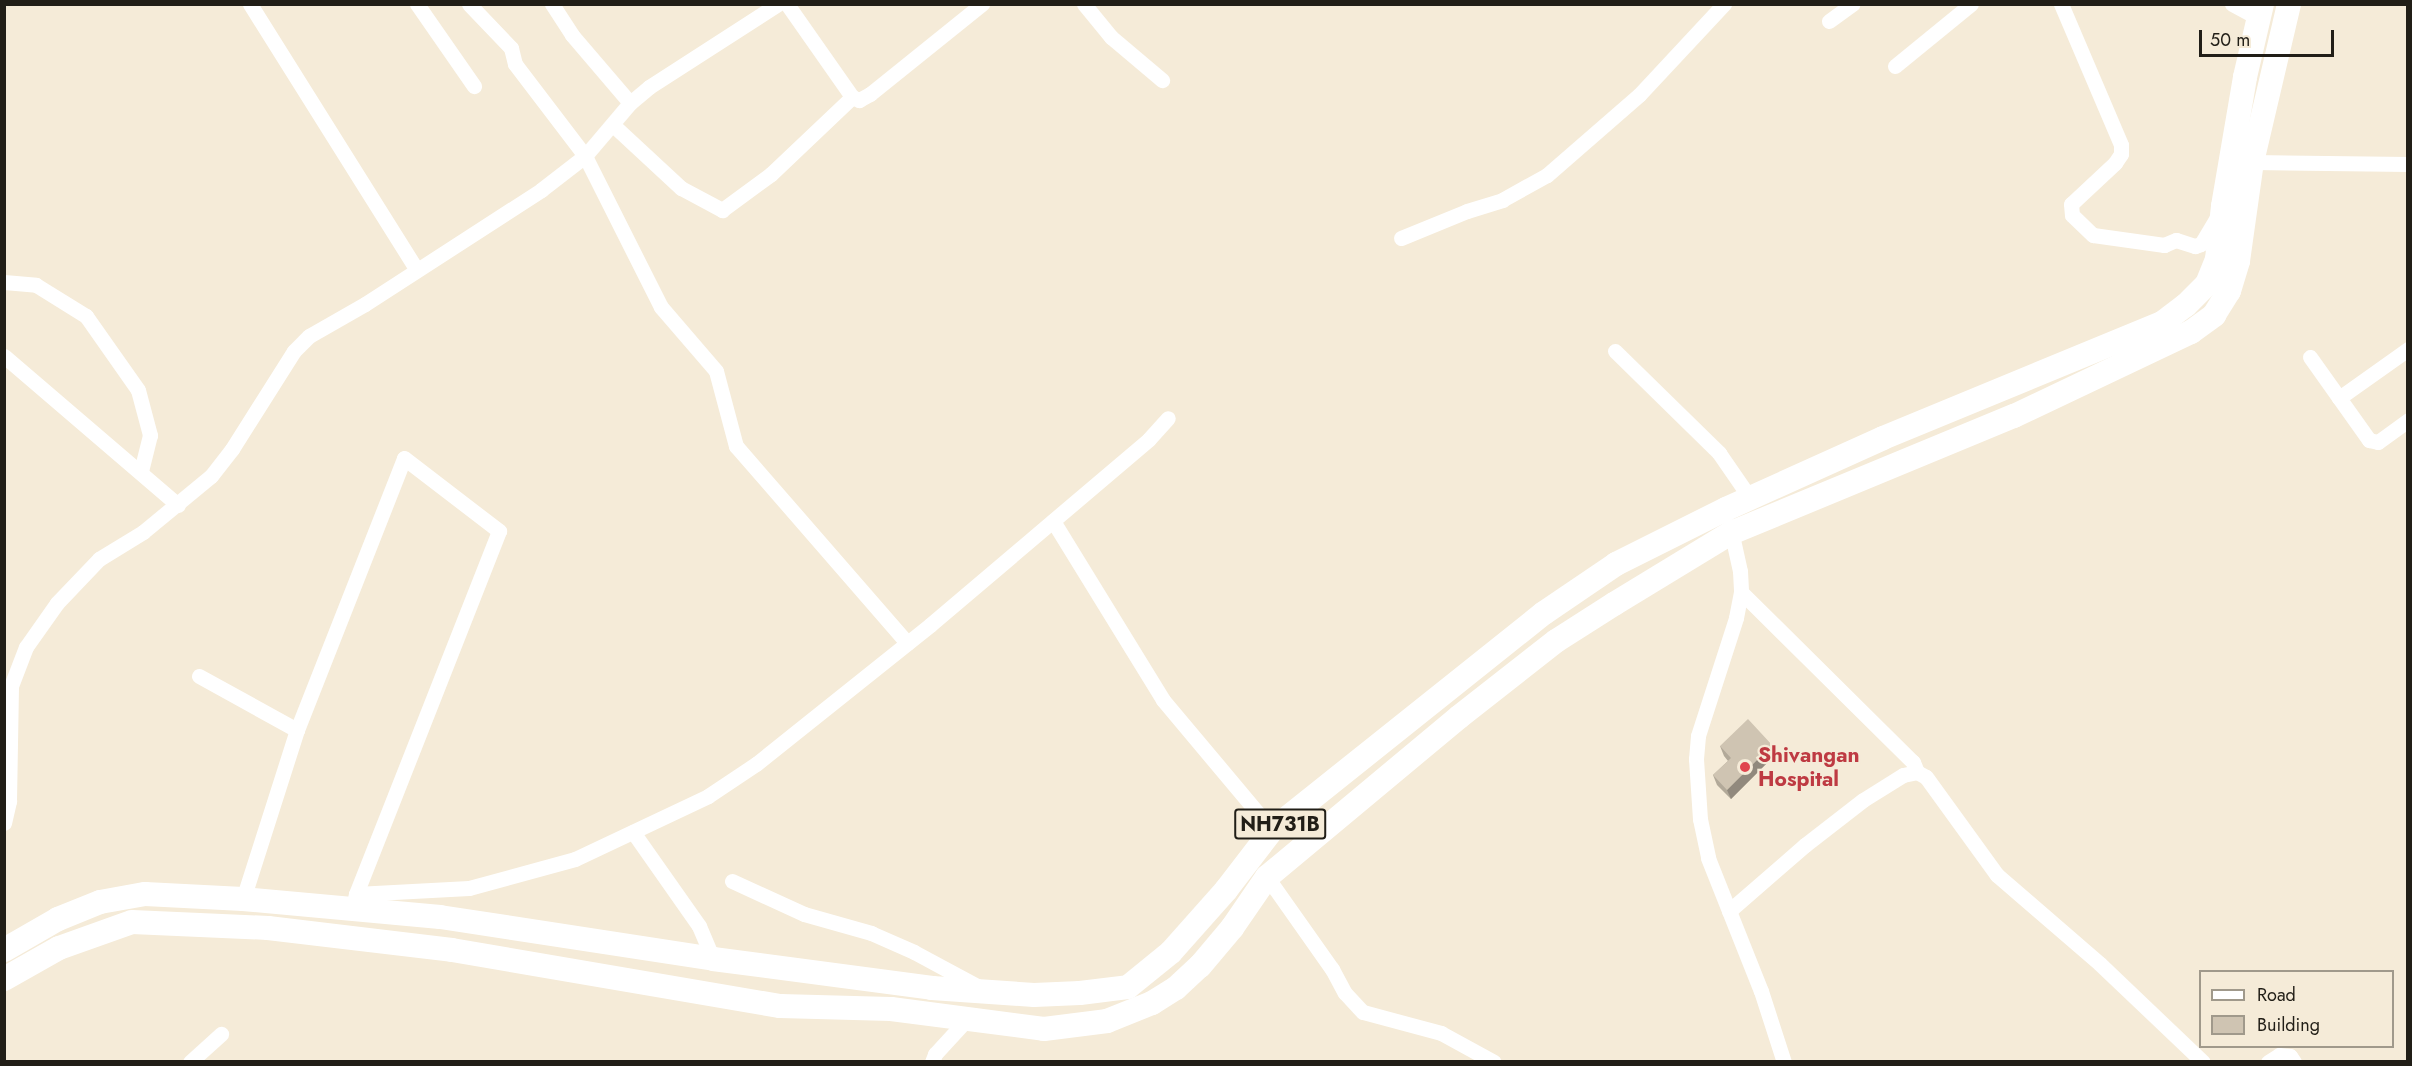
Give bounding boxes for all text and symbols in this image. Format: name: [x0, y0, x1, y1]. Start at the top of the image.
scale bar: [2202, 18, 2337, 56]
text: 50 m: [2210, 27, 2250, 53]
place label: Shivangan Hospital: [1758, 742, 1860, 792]
marker: Shivangan Hospital: [1736, 758, 1754, 776]
road number: NH731B: [1234, 807, 1326, 841]
legend: [2199, 970, 2394, 1048]
text: Road: [2257, 982, 2296, 1008]
text: Building: [2257, 1012, 2320, 1038]

